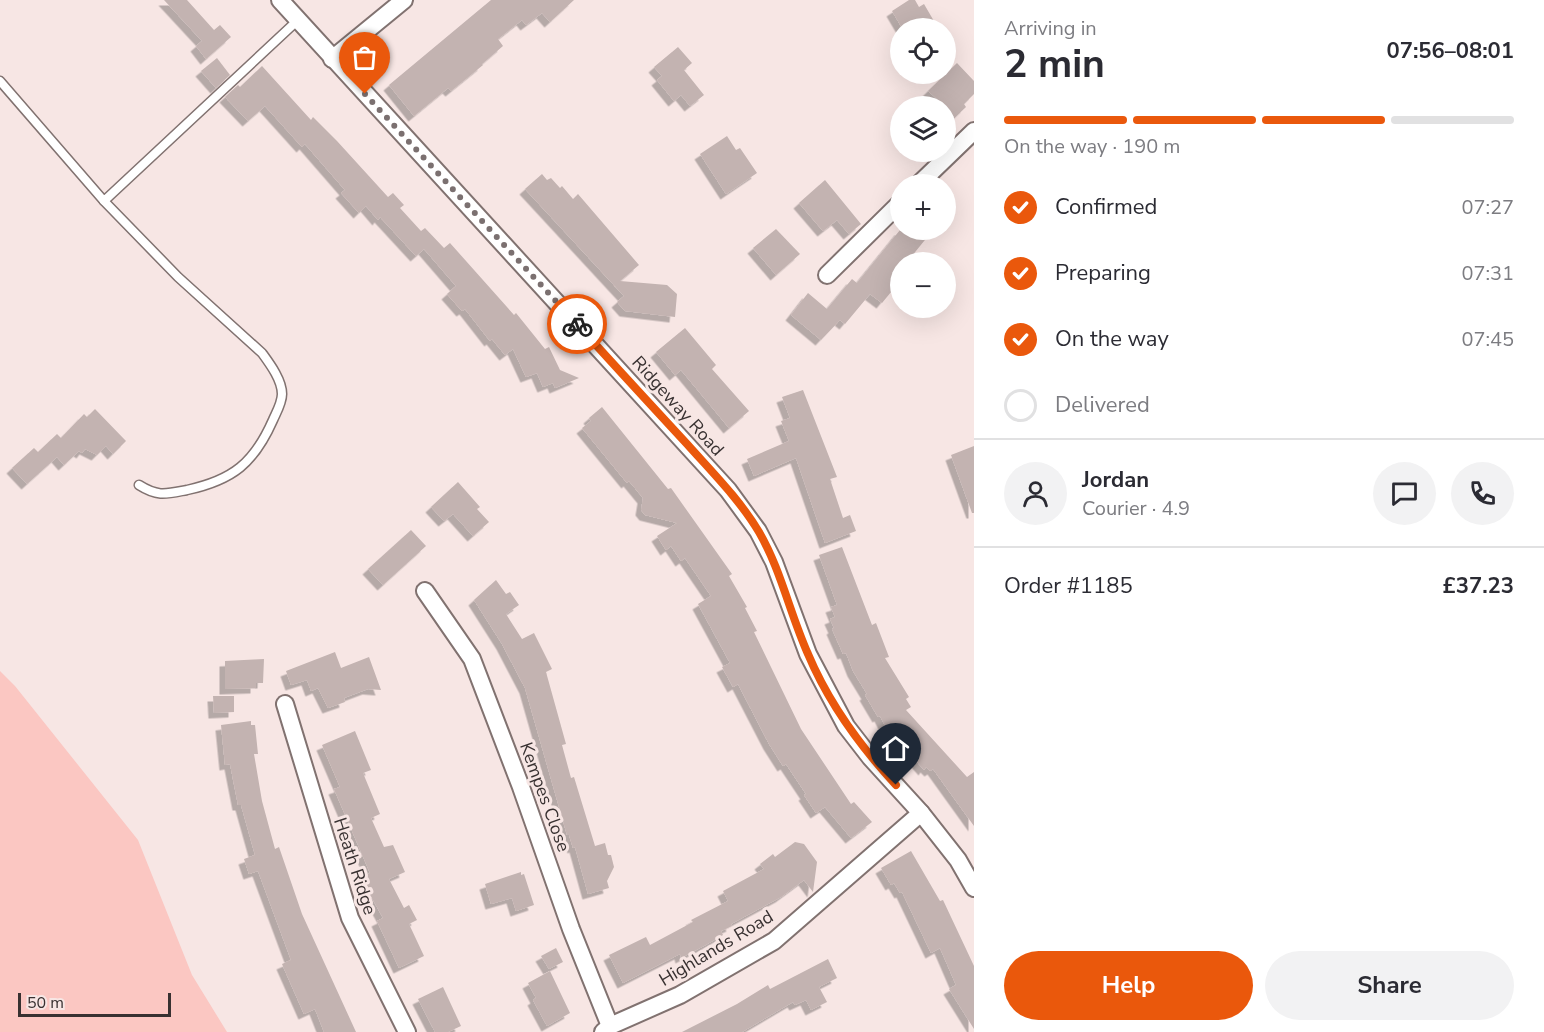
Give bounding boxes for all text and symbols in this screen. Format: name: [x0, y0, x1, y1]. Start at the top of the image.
text: Arriving in: [1004, 15, 1097, 42]
map controls: [890, 18, 956, 318]
button: locate: [890, 18, 956, 84]
pin: [339, 32, 390, 94]
text: 07:56–08:01: [1386, 36, 1514, 66]
text: 2 min: [1004, 38, 1105, 91]
icon: bag: [348, 41, 381, 74]
button: layers: [890, 96, 956, 162]
text: On the way · 190 m: [1004, 133, 1180, 160]
button: +: [890, 174, 956, 240]
icon: check: [1004, 191, 1037, 224]
text: Confirmed: [1055, 192, 1157, 222]
text: 07:27: [1461, 194, 1514, 221]
button: −: [890, 252, 956, 318]
icon: check: [1004, 257, 1037, 290]
text: Preparing: [1055, 258, 1151, 288]
text: 07:31: [1461, 260, 1514, 287]
courier: [547, 294, 607, 354]
icon: bike: [561, 308, 594, 341]
icon: check: [1004, 323, 1037, 356]
text: On the way: [1055, 324, 1169, 354]
text: 07:45: [1461, 326, 1514, 353]
street label: Ridgeway Road: [627, 351, 729, 461]
text: Delivered: [1055, 390, 1150, 420]
button: person: [1004, 462, 1067, 525]
button: chat: [1373, 462, 1436, 525]
button: phone: [1451, 462, 1514, 525]
text: Jordan: [1082, 465, 1149, 495]
text: Courier · 4.9: [1082, 495, 1190, 522]
text: Order #1185: [1004, 571, 1133, 601]
text: £37.23: [1443, 571, 1514, 601]
pin: [870, 723, 921, 785]
icon: home: [879, 732, 912, 765]
street label: Kempes Close: [514, 739, 576, 855]
street label: Heath Ridge: [328, 814, 382, 918]
street label: Highlands Road: [654, 904, 778, 992]
button: Help: [1004, 951, 1253, 1020]
button: Share: [1265, 951, 1514, 1020]
scale bar: [18, 990, 171, 1018]
text: 50 m: [27, 992, 64, 1014]

